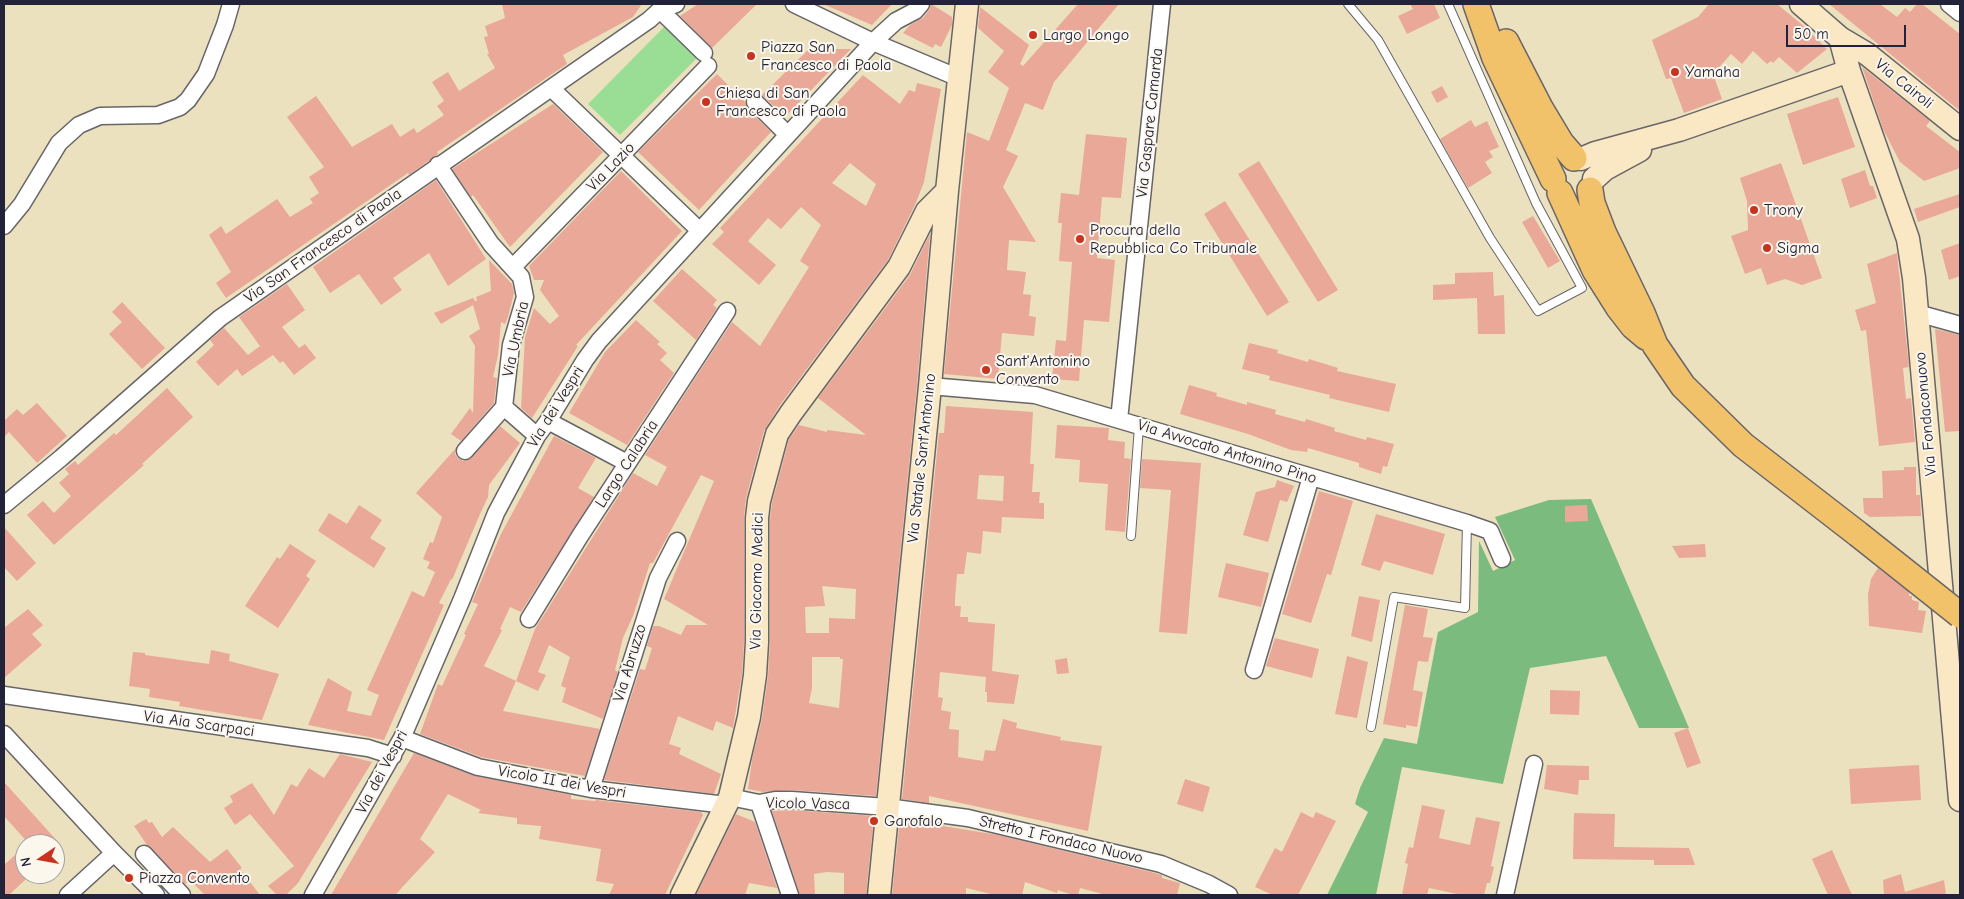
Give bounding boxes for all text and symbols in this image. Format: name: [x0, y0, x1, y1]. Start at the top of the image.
scale bar: [1789, 15, 1909, 47]
place label: Largo Longo: [1043, 25, 1129, 45]
text: 50 m: [1794, 25, 1829, 43]
marker: Largo Longo: [1027, 29, 1039, 41]
place label: Piazza San Francesco di Paola: [761, 37, 891, 75]
street label: Via Gaspare Camarda: [1133, 47, 1167, 199]
marker: Piazza San Francesco di Paola: [745, 50, 757, 62]
street label: Via Cairoli: [1871, 55, 1937, 113]
place label: Yamaha: [1685, 62, 1740, 82]
marker: Yamaha: [1669, 66, 1681, 78]
place label: Chiesa di San Francesco di Paola: [716, 83, 846, 121]
marker: Chiesa di San Francesco di Paola: [700, 96, 712, 108]
street label: Via Lazio: [583, 138, 639, 196]
street label: Via San Francesco di Paola: [241, 184, 405, 308]
place label: Trony: [1764, 200, 1803, 220]
marker: Trony: [1748, 204, 1760, 216]
place label: Procura della Repubblica Co Tribunale: [1090, 220, 1257, 258]
marker: Procura della Repubblica Co Tribunale: [1074, 233, 1086, 245]
place label: Sigma: [1777, 238, 1819, 258]
marker: Sigma: [1761, 242, 1773, 254]
street label: Via Umbria: [499, 299, 533, 379]
place label: Sant'Antonino Convento: [996, 351, 1090, 389]
street label: Via Fondaconuovo: [1911, 351, 1941, 477]
street label: Via dei Vespri: [523, 363, 589, 451]
marker: Sant'Antonino Convento: [980, 364, 992, 376]
street label: Via Statale Sant'Antonino: [904, 372, 940, 544]
street label: Via Avvocato Antonino Pino: [1135, 416, 1319, 488]
street label: Largo Calabria: [592, 417, 662, 511]
street label: Via Giacomo Medici: [746, 512, 768, 650]
street label: Via Abruzzo: [609, 622, 651, 704]
street label: Via Aia Scarpaci: [142, 707, 256, 741]
street label: Via dei Vespri: [352, 727, 412, 817]
street label: Vicolo II dei Vespri: [496, 761, 628, 803]
street label: Vicolo Vasca: [766, 794, 850, 814]
place label: Garofalo: [884, 811, 943, 831]
street label: Stretto I Fondaco Nuovo: [977, 812, 1145, 868]
marker: Garofalo: [868, 815, 880, 827]
north arrow: [15, 834, 65, 884]
text: N: [17, 856, 35, 868]
place label: Piazza Convento: [139, 868, 250, 888]
marker: Piazza Convento: [123, 872, 135, 884]

